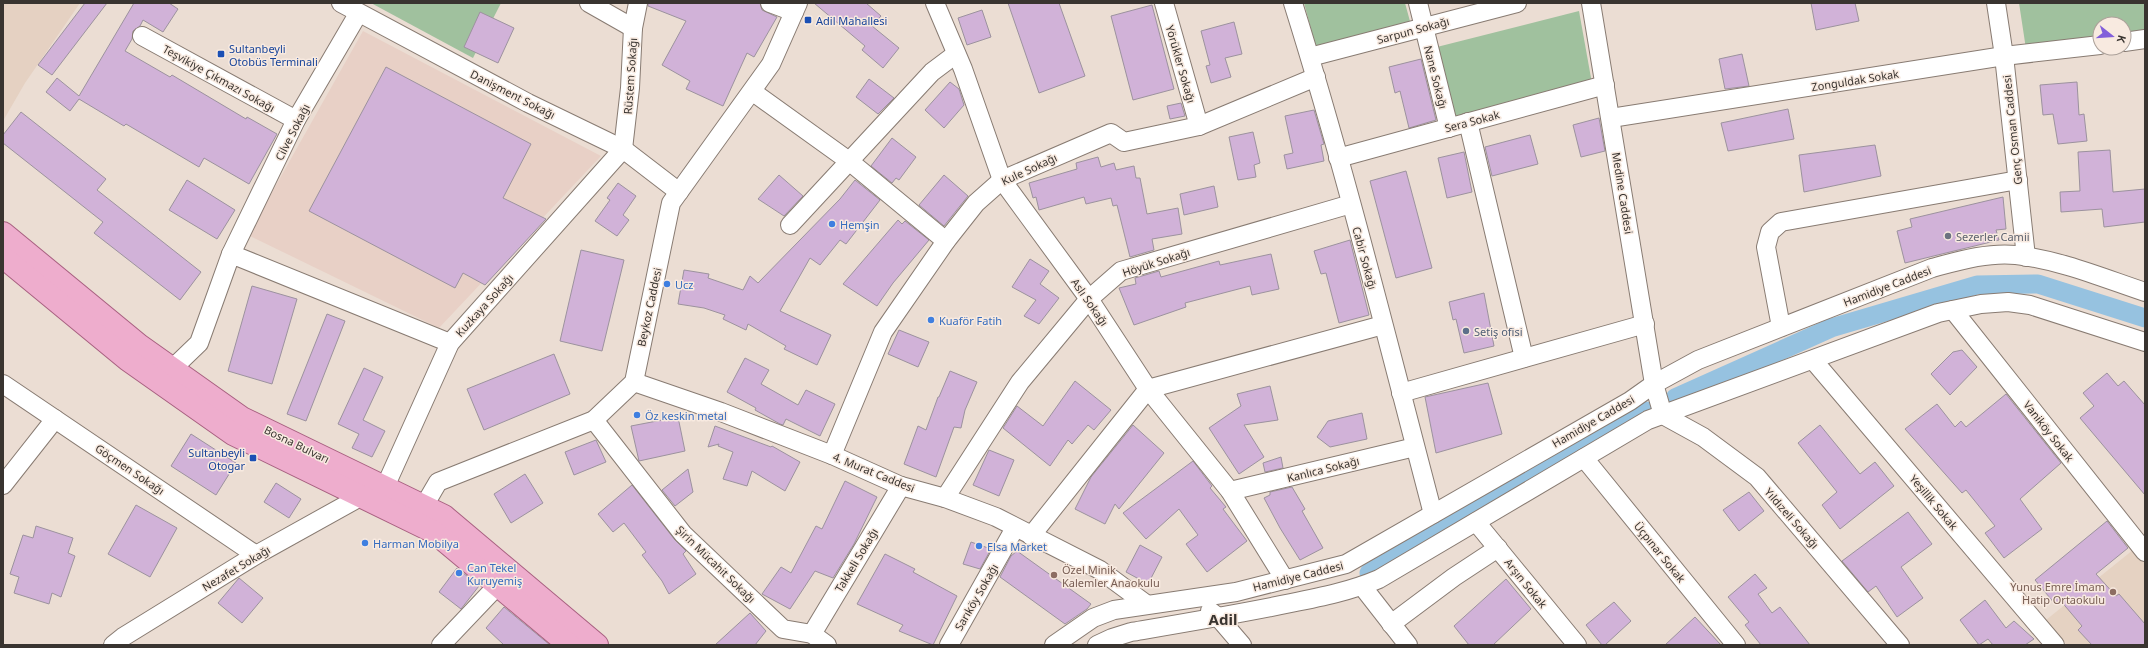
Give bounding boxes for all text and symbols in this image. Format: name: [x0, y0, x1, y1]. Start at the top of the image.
place label: Adil Mahallesi: [816, 13, 887, 28]
street label: Sarpun Sokağı: [1375, 13, 1451, 47]
marker: Adil Mahallesi: [803, 15, 813, 25]
north arrow: [2092, 16, 2132, 56]
street label: Yörükler Sokağı: [1163, 23, 1199, 105]
text: K: [2114, 33, 2130, 45]
street label: Rüstem Sokağı: [620, 37, 640, 115]
street label: Teşvikiye Çıkmazı Sokağı: [160, 41, 278, 115]
place label: Sultanbeyli Otobüs Terminali: [229, 41, 318, 69]
street label: Nane Sokağı: [1421, 44, 1451, 110]
marker: Sultanbeyli Otobüs Terminali: [216, 49, 226, 59]
street label: Danişment Sokağı: [468, 66, 558, 122]
street label: Zonguldak Sokak: [1810, 66, 1900, 94]
street label: Genç Osman Caddesi: [1999, 74, 2025, 186]
street label: Cilve Sokağı: [271, 101, 313, 163]
street label: Sera Sokak: [1443, 106, 1501, 136]
street label: Kule Sokağı: [999, 150, 1059, 188]
street label: Medine Caddesi: [1609, 151, 1637, 235]
place label: Hemşin: [840, 217, 880, 232]
marker: Hemşin: [827, 219, 837, 229]
street label: Cabir Sokağı: [1349, 225, 1381, 291]
place label: Sezerler Camii: [1956, 229, 2030, 244]
marker: Sezerler Camii: [1943, 231, 1953, 241]
street label: Höyük Sokağı: [1120, 244, 1192, 280]
street label: Hamidiye Caddesi: [1841, 262, 1933, 310]
street label: Beykoz Caddesi: [633, 266, 665, 348]
street label: Kuzkaya Sokağı: [452, 270, 516, 340]
street label: Aslı Sokağı: [1068, 275, 1112, 329]
place label: Ucz: [675, 277, 694, 292]
marker: Ucz: [662, 279, 672, 289]
place label: Kuaför Fatih: [939, 313, 1002, 328]
marker: Kuaför Fatih: [926, 315, 936, 325]
place label: Setiş ofisi: [1474, 324, 1523, 339]
marker: Setiş ofisi: [1461, 326, 1471, 336]
street label: Hamidiye Caddesi: [1549, 391, 1637, 451]
street label: Vaniköy Sokak: [2020, 397, 2078, 465]
place label: Öz keskin metal: [645, 408, 727, 423]
marker: Öz keskin metal: [632, 410, 642, 420]
street label: Bosna Bulvarı: [262, 422, 332, 466]
street label: Göçmen Sokağı: [92, 440, 168, 498]
place label: Sultanbeyli Otogar: [188, 445, 245, 473]
street label: 4. Murat Caddesi: [831, 449, 917, 495]
marker: Sultanbeyli Otogar: [248, 453, 258, 463]
street label: Kanlıca Sokağı: [1285, 453, 1361, 485]
street label: Yeşillik Sokak: [1906, 471, 1962, 533]
street label: Yıldızeli Sokağı: [1761, 484, 1823, 552]
street label: Üçpınar Sokak: [1631, 519, 1689, 586]
street label: Şirin Mücahit Sokağı: [673, 522, 759, 606]
street label: Takkeli Sokağı: [831, 525, 881, 595]
place label: Harman Mobilya: [373, 536, 459, 551]
marker: Harman Mobilya: [360, 538, 370, 548]
place label: Elsa Market: [987, 539, 1047, 554]
marker: Elsa Market: [974, 541, 984, 551]
street label: Nezafet Sokağı: [199, 542, 273, 594]
street label: Arşın Sokak: [1501, 555, 1551, 611]
street label: Hamidiye Caddesi: [1251, 558, 1345, 594]
place label: Can Tekel Kuruyemiş: [467, 560, 522, 588]
street label: Sarıköy Sokağı: [951, 561, 1001, 633]
place label: Özel Minik Kalemler Anaokulu: [1062, 562, 1160, 590]
marker: Can Tekel Kuruyemiş: [454, 568, 464, 578]
marker: Özel Minik Kalemler Anaokulu: [1049, 570, 1059, 580]
place label: Yunus Emre İmam Hatip Ortaokulu: [2010, 579, 2105, 607]
marker: Yunus Emre İmam Hatip Ortaokulu: [2108, 587, 2118, 597]
district label: Adil: [1209, 609, 1237, 629]

